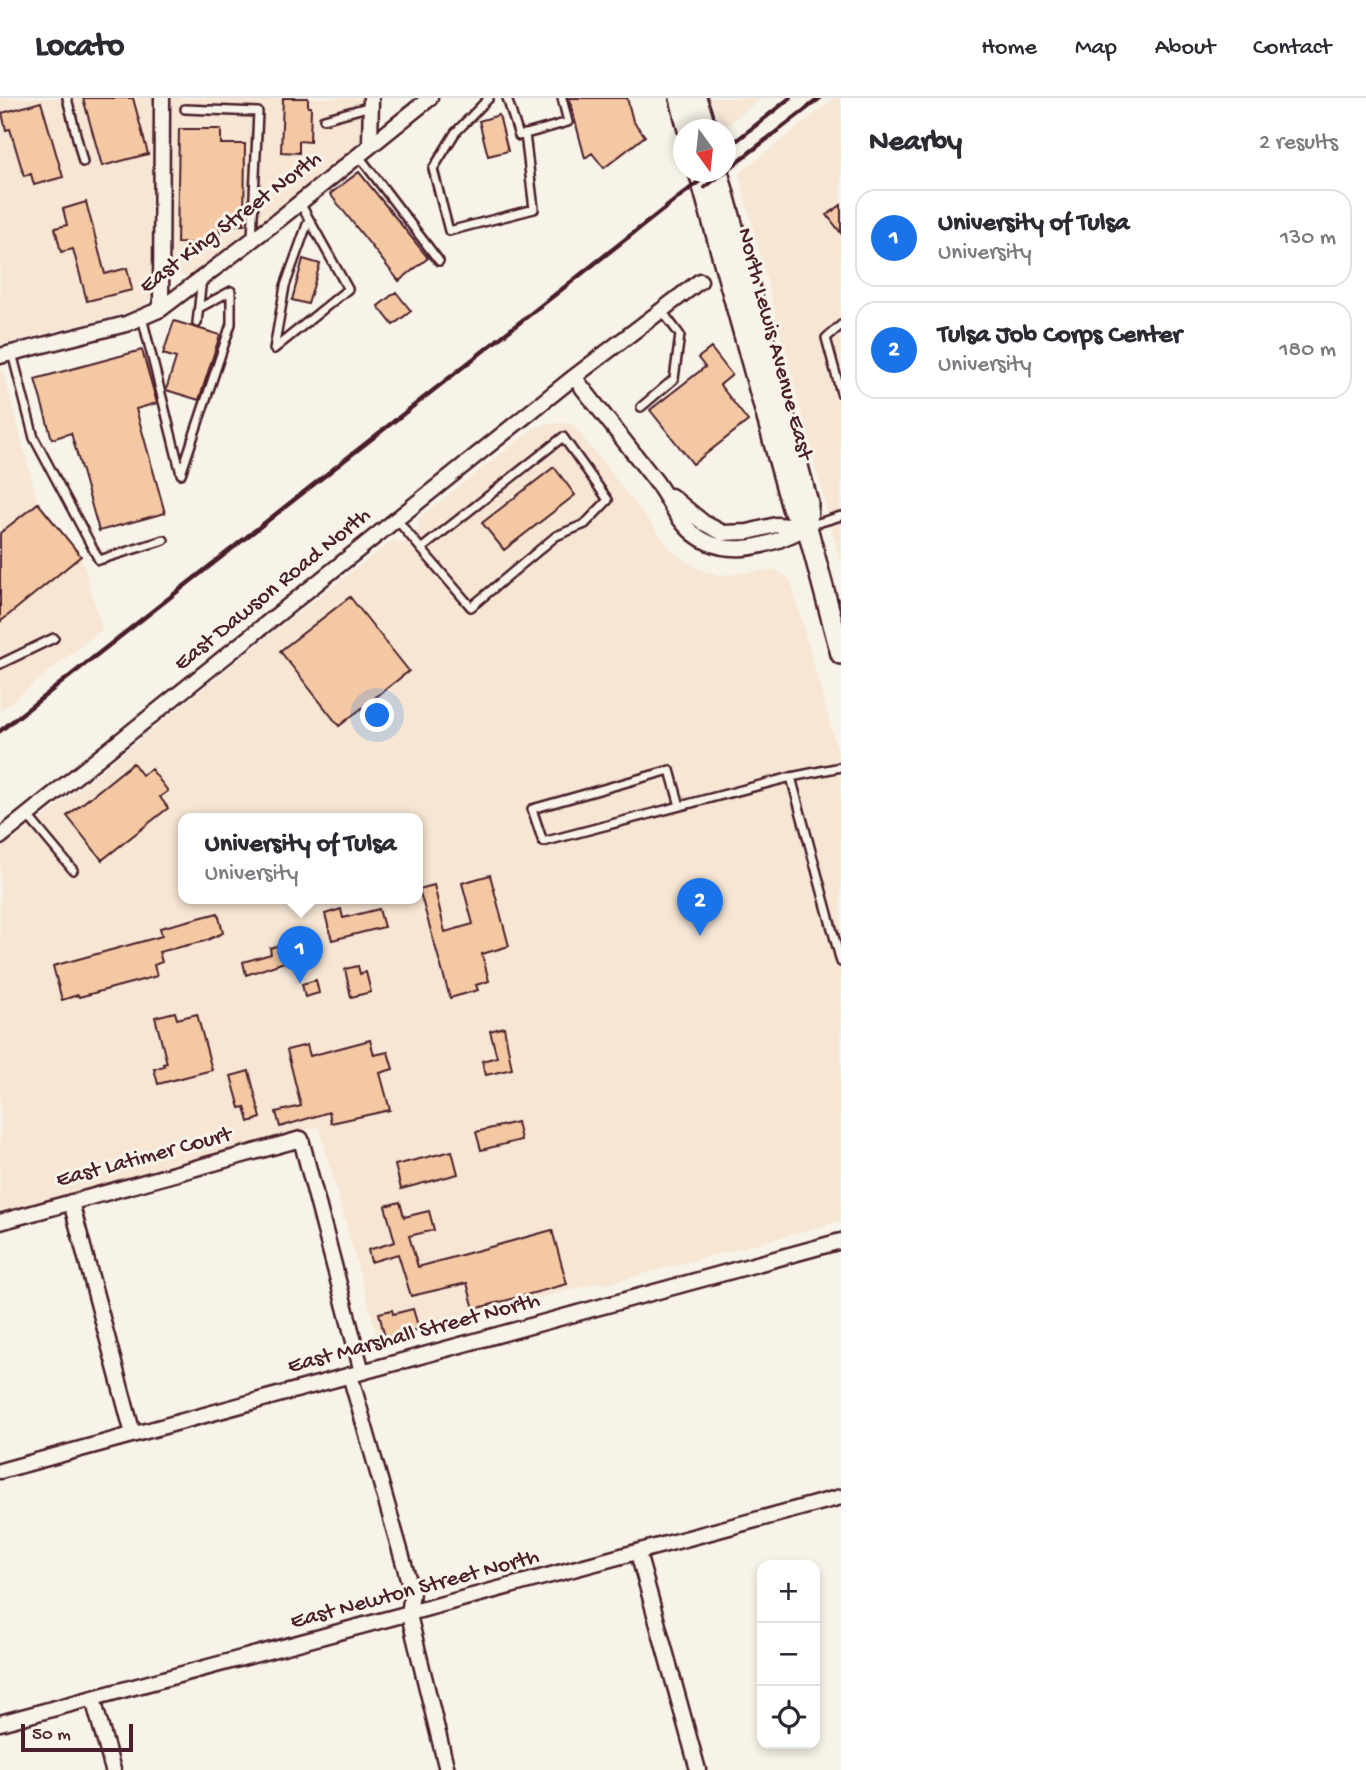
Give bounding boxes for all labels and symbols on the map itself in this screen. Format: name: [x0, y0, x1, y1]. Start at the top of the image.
north arrow: [673, 119, 736, 182]
street label: East King Street North: [135, 146, 327, 300]
street label: North Lewis Avenue East: [730, 225, 818, 464]
street label: East Dawson Road North: [169, 502, 377, 678]
your location: [360, 698, 394, 732]
pin: 2: [677, 878, 723, 936]
pin: 1: [277, 926, 323, 984]
street label: East Latimer Court: [53, 1121, 236, 1194]
street label: East Marshall Street North: [285, 1287, 543, 1381]
street label: East Newton Street North: [288, 1544, 542, 1636]
scale bar: [21, 1721, 133, 1753]

